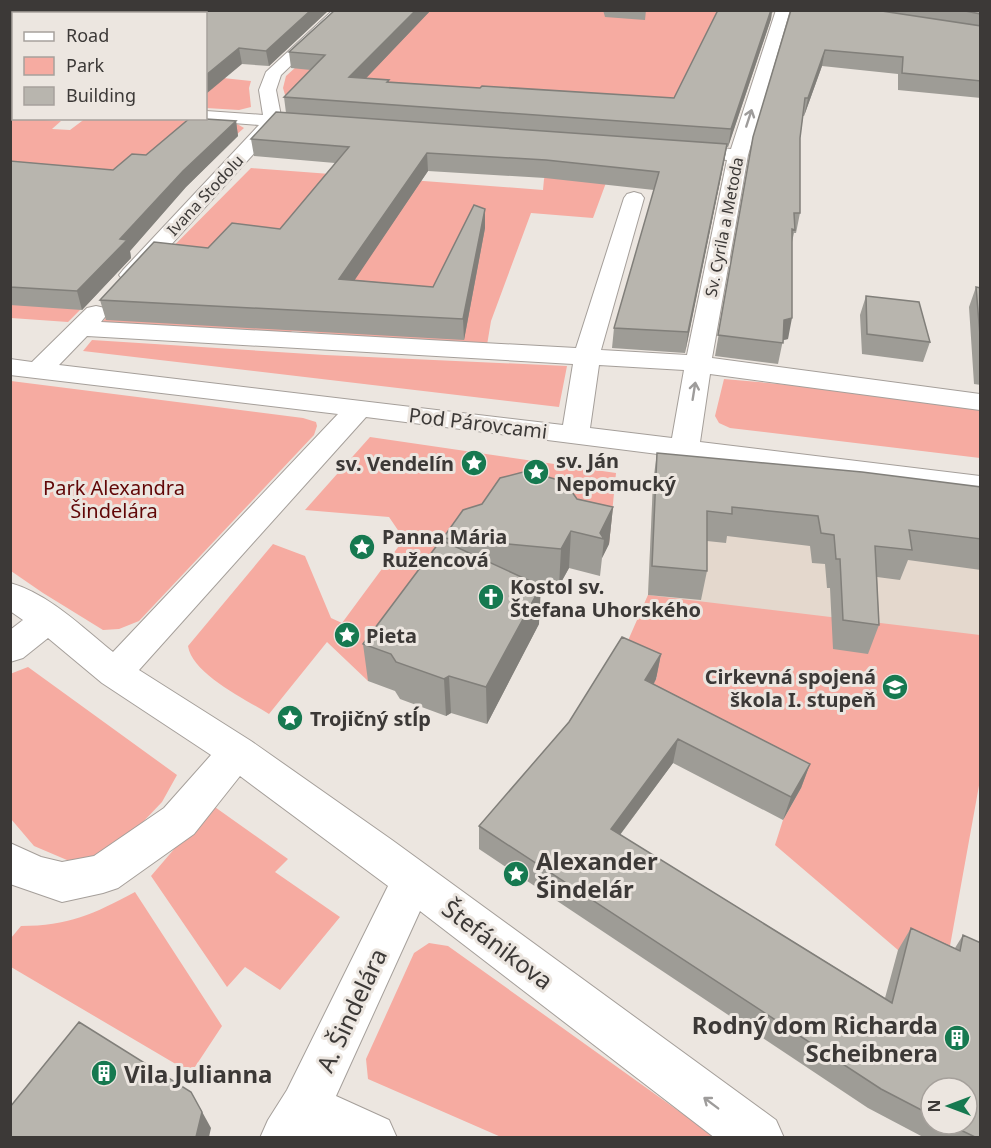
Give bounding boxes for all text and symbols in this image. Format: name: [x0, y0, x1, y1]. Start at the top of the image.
legend: [12, 12, 207, 120]
text: Road: [66, 23, 109, 47]
text: Park: [66, 53, 104, 77]
text: Building: [66, 83, 136, 107]
one-way arrow: [744, 109, 755, 128]
street label: Ivana Stodolu: [162, 150, 248, 240]
street label: Sv. Cyrila a Metoda: [700, 155, 748, 299]
one-way arrow: [688, 382, 699, 401]
street label: Pod Párovcami: [407, 401, 549, 445]
place label: sv. Ján Nepomucký: [556, 447, 677, 497]
place icon: sv. Vendelín: [459, 448, 489, 478]
place label: sv. Vendelín: [335, 450, 454, 477]
place icon: sv. Ján Nepomucký: [521, 457, 551, 487]
park label: Park Alexandra Šindelára: [43, 474, 185, 524]
place label: Panna Mária Ružencová: [382, 523, 507, 573]
place icon: Panna Mária Ružencová: [347, 532, 377, 562]
place label: Kostol sv. Štefana Uhorského: [510, 573, 701, 623]
church icon: Kostol sv. Štefana Uhorského: [476, 582, 506, 612]
place icon: Pieta: [332, 620, 362, 650]
place label: Pieta: [366, 622, 417, 649]
place label: Cirkevná spojená škola I. stupeň: [705, 663, 876, 713]
school or university icon: Cirkevná spojená škola I. stupeň: [880, 672, 910, 702]
place icon: Trojičný stĺp: [275, 703, 305, 733]
place label: Trojičný stĺp: [310, 705, 431, 732]
place label: Alexander Šindelár: [536, 844, 658, 905]
place icon: Alexander Šindelár: [501, 859, 531, 889]
street label: Štefánikova: [436, 892, 560, 996]
street label: A. Šindelára: [308, 943, 394, 1077]
place label: Rodný dom Richarda Scheibnera: [692, 1008, 938, 1069]
building icon: Rodný dom Richarda Scheibnera: [942, 1023, 972, 1053]
place label: Vila Julianna: [124, 1057, 272, 1090]
building icon: Vila Julianna: [89, 1058, 119, 1088]
north arrow: [919, 1076, 979, 1136]
one-way arrow: [703, 1096, 719, 1109]
text: N: [923, 1099, 945, 1113]

